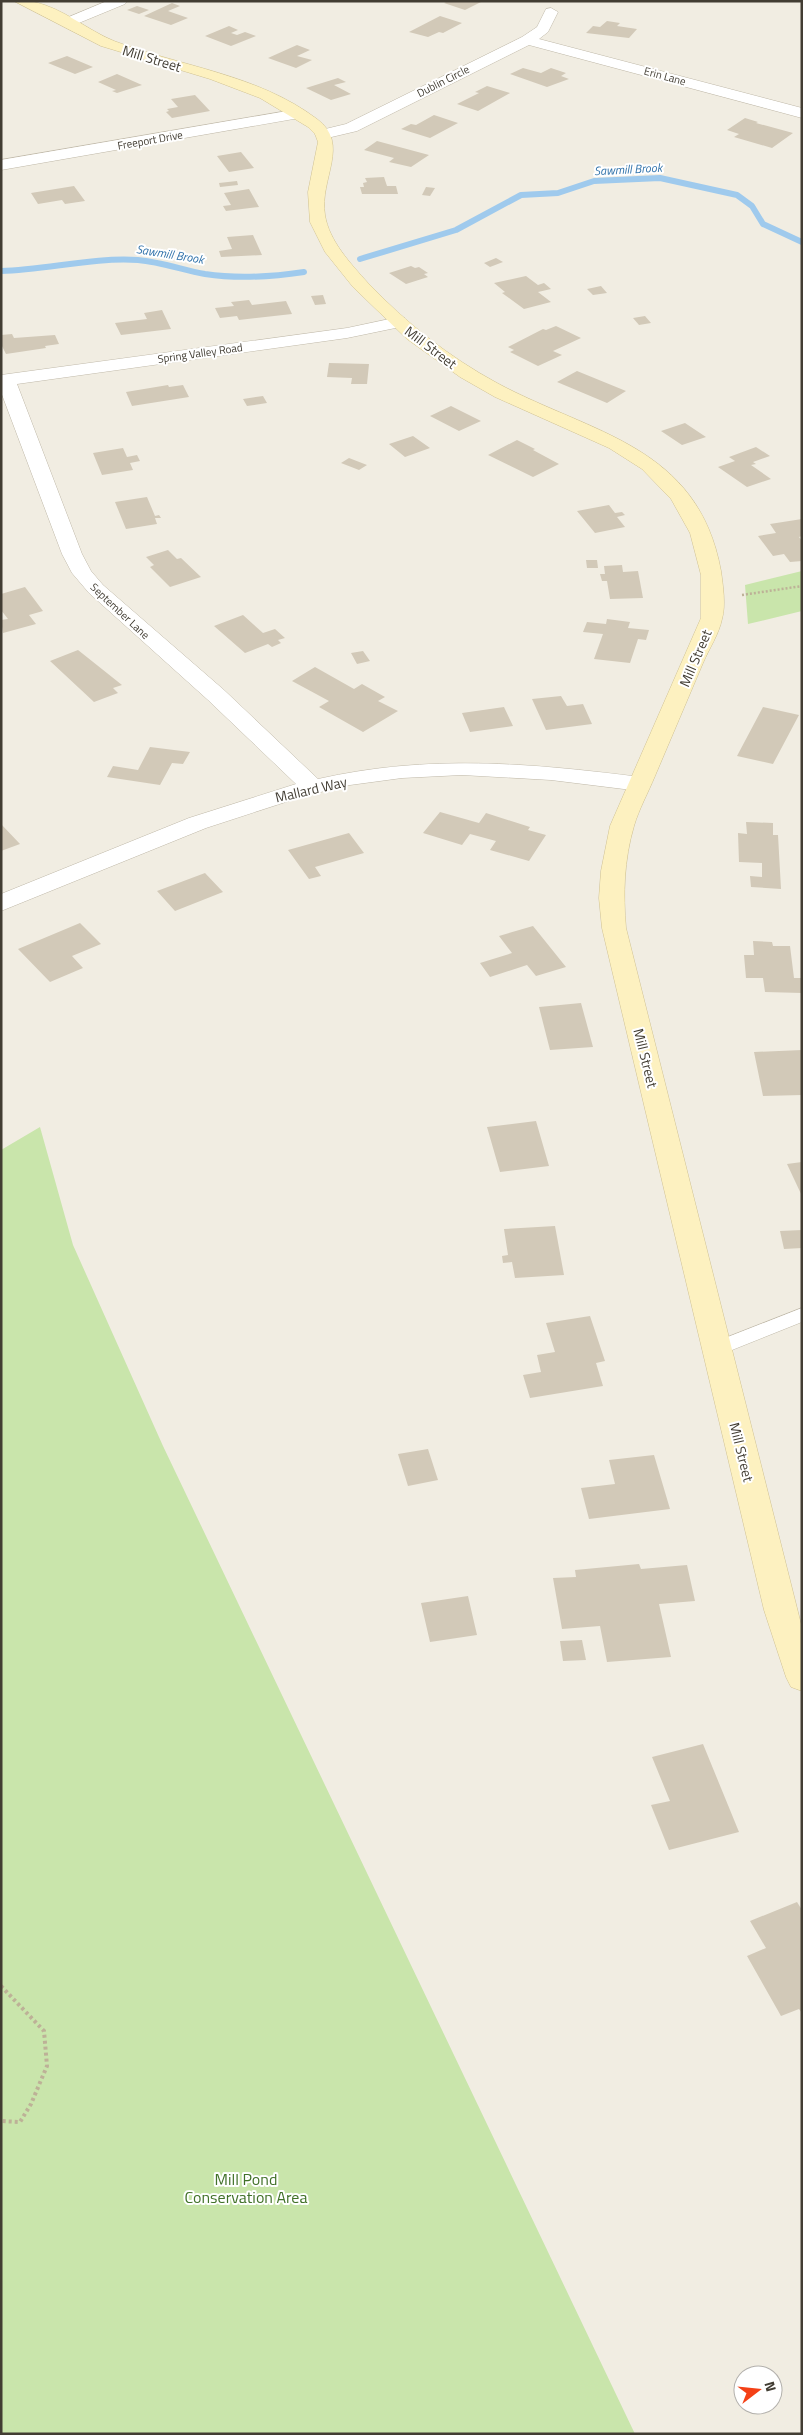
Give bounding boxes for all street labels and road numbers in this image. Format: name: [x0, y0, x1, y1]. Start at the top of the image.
street label: Mill Street: [120, 39, 184, 77]
street label: Dublin Circle: [414, 61, 472, 101]
street label: Erin Lane: [642, 63, 688, 89]
street label: Freeport Drive: [116, 126, 184, 154]
street label: Mill Street: [401, 320, 462, 374]
street label: Spring Valley Road: [156, 339, 244, 367]
street label: September Lane: [87, 579, 153, 643]
street label: Mill Street: [674, 626, 717, 690]
street label: Mallard Way: [273, 770, 349, 807]
street label: Mill Street: [628, 1026, 664, 1090]
street label: Mill Street: [724, 1420, 760, 1484]

